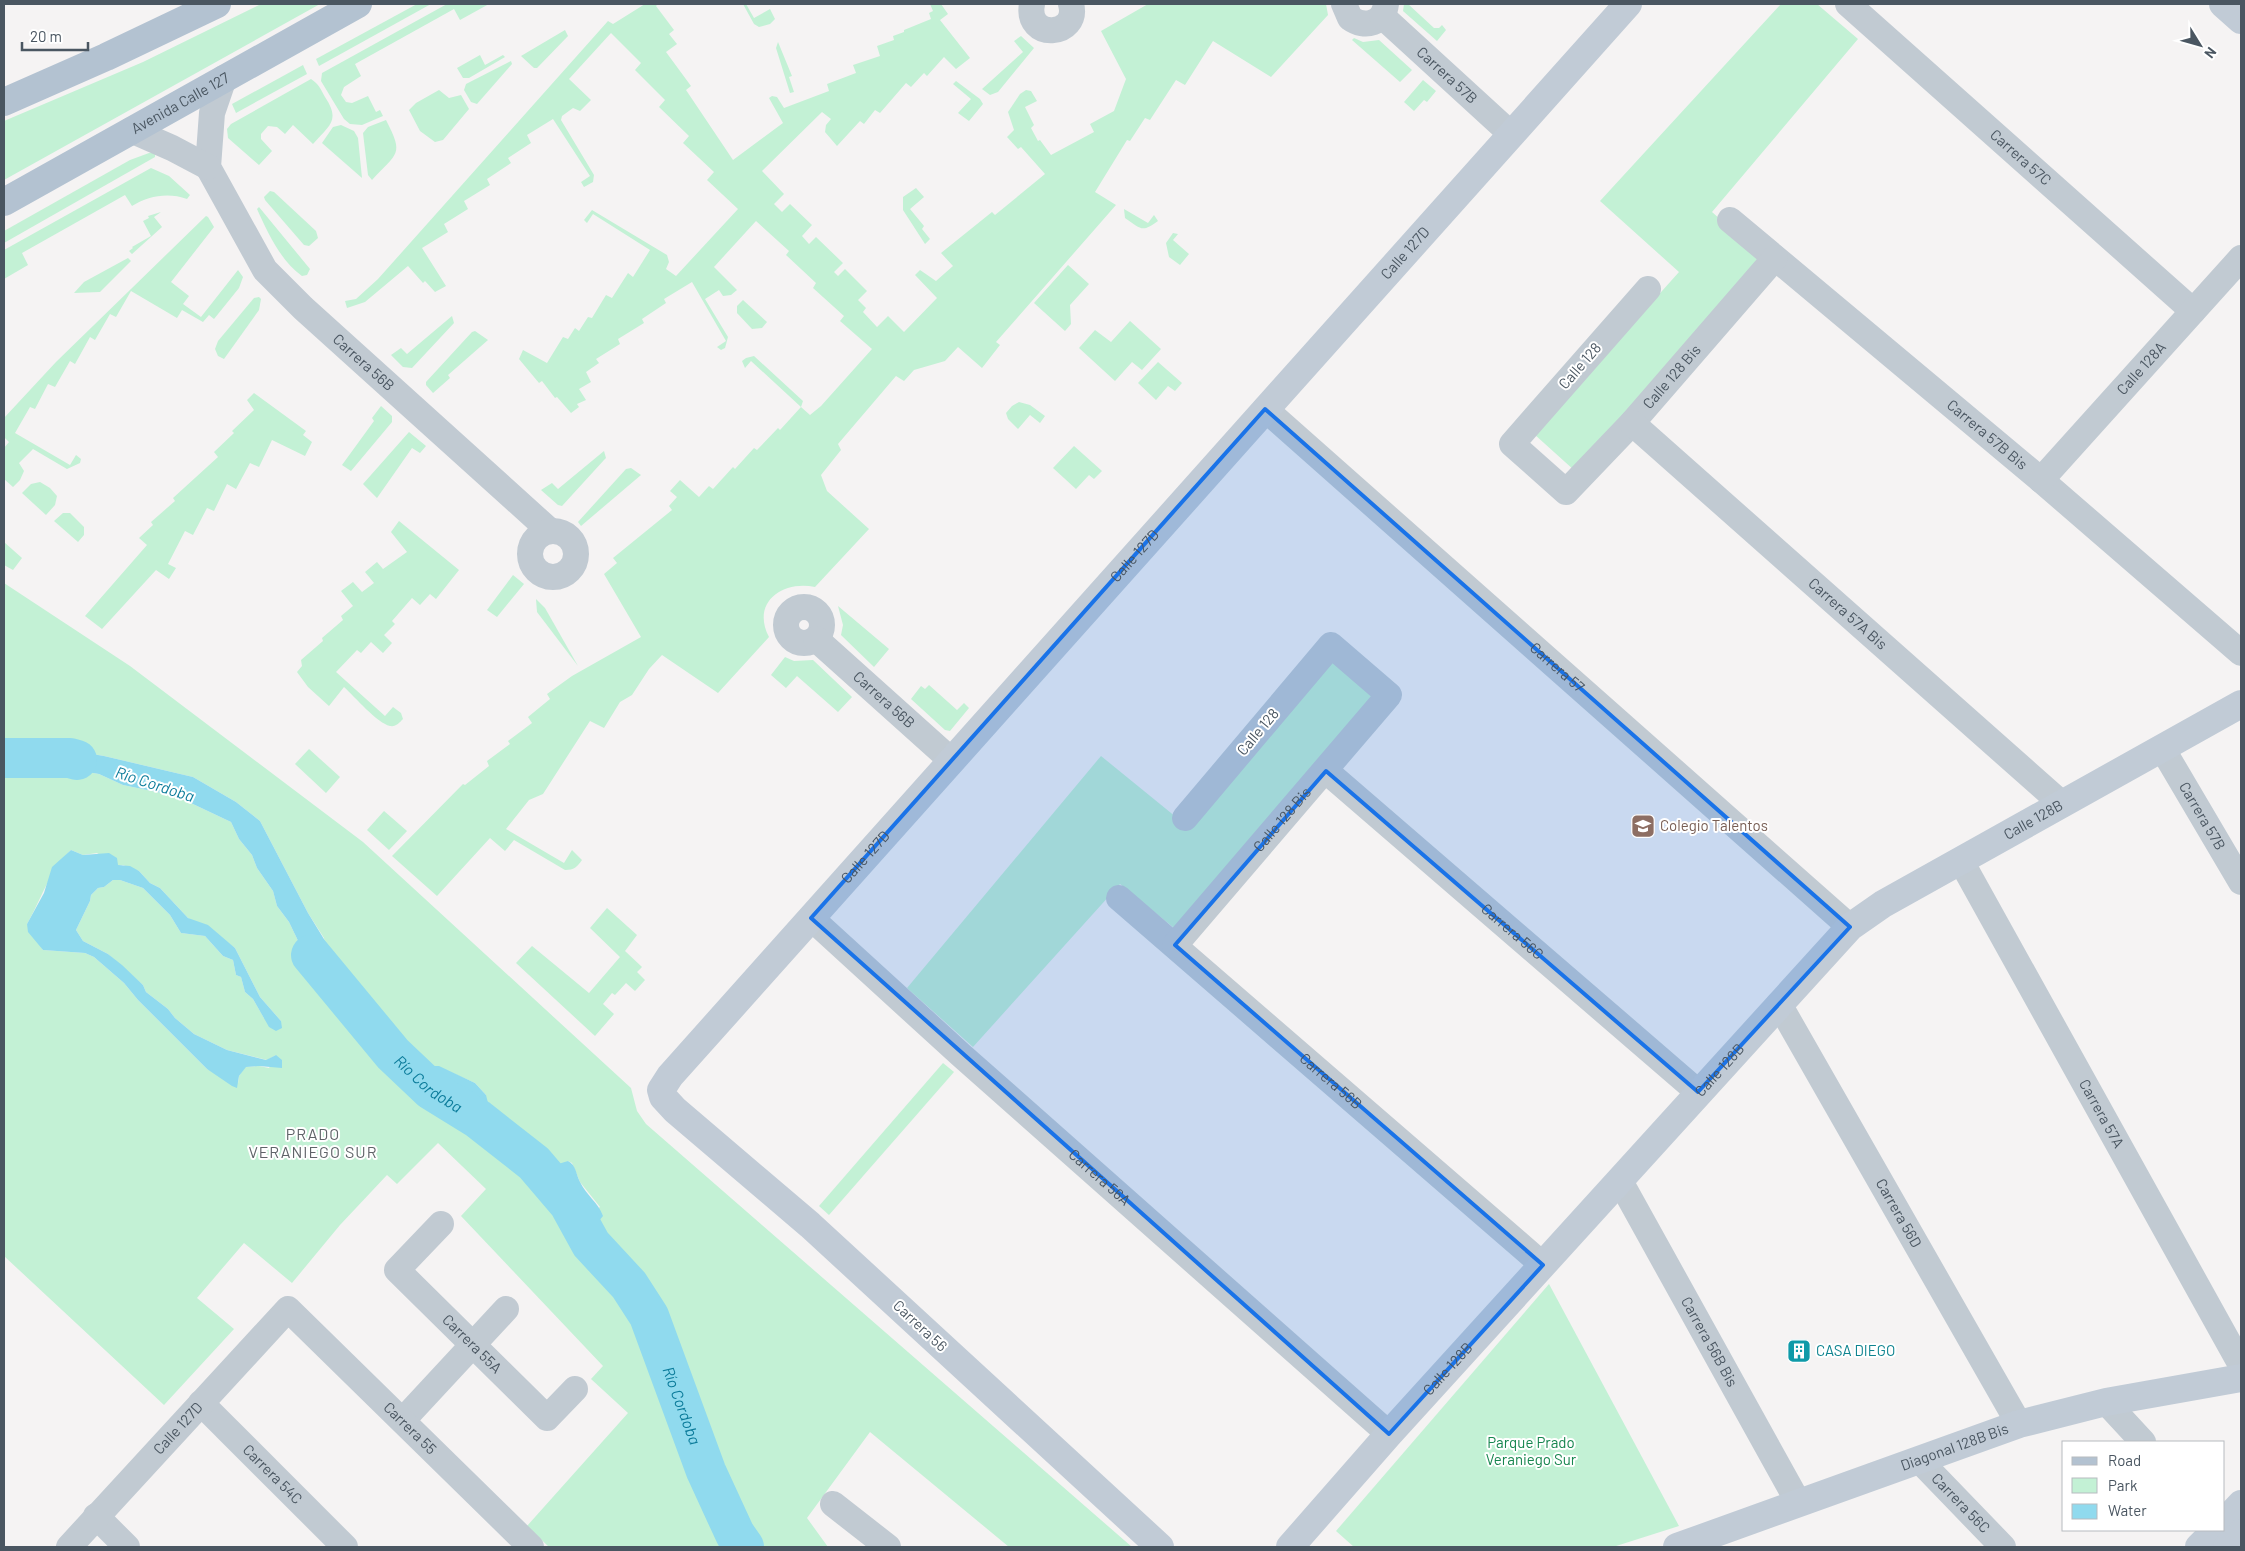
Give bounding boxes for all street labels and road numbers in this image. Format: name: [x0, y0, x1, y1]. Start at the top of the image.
street label: Carrera 57B: [1414, 42, 1482, 107]
street label: Avenida Calle 127: [128, 68, 232, 137]
street label: Carrera 57C: [1987, 125, 2055, 189]
street label: Calle 127D: [1376, 223, 1433, 283]
street label: Carrera 56B: [330, 329, 399, 394]
street label: Calle 128: [1554, 338, 1604, 392]
street label: Calle 128A: [2112, 338, 2169, 398]
street label: Calle 128 Bis: [1638, 340, 1704, 412]
street label: Carrera 57B Bis: [1944, 395, 2032, 473]
street label: Calle 127D: [1106, 525, 1162, 585]
street label: Carrera 57A Bis: [1805, 574, 1891, 653]
street label: Carrera 57: [1527, 638, 1589, 696]
street label: Carrera 56B: [850, 667, 919, 731]
street label: Calle 128: [1232, 704, 1282, 758]
street label: Carrera 57B: [2176, 778, 2230, 853]
street label: Calle 128 Bis: [1249, 783, 1314, 855]
street label: Calle 128B: [2000, 795, 2066, 843]
street label: Calle 127D: [837, 827, 893, 886]
street label: Carrera 56C: [1478, 899, 1548, 963]
street label: Calle 128B: [1691, 1039, 1748, 1100]
street label: Carrera 56B: [1297, 1049, 1366, 1112]
street label: Carrera 57A: [2076, 1076, 2128, 1151]
street label: Carrera 56A: [1066, 1145, 1135, 1209]
street label: Carrera 56D: [1873, 1175, 1926, 1250]
street label: Carrera 56B Bis: [1678, 1293, 1742, 1390]
street label: Carrera 56: [890, 1296, 951, 1355]
street label: Carrera 55A: [439, 1310, 506, 1376]
street label: Calle 128B: [1419, 1338, 1476, 1399]
street label: Calle 127D: [149, 1398, 206, 1458]
street label: Carrera 55: [380, 1398, 441, 1458]
street label: Diagonal 128B Bis: [1898, 1419, 2011, 1474]
street label: Carrera 54C: [240, 1440, 307, 1507]
street label: Carrera 56C: [1928, 1469, 1994, 1536]

